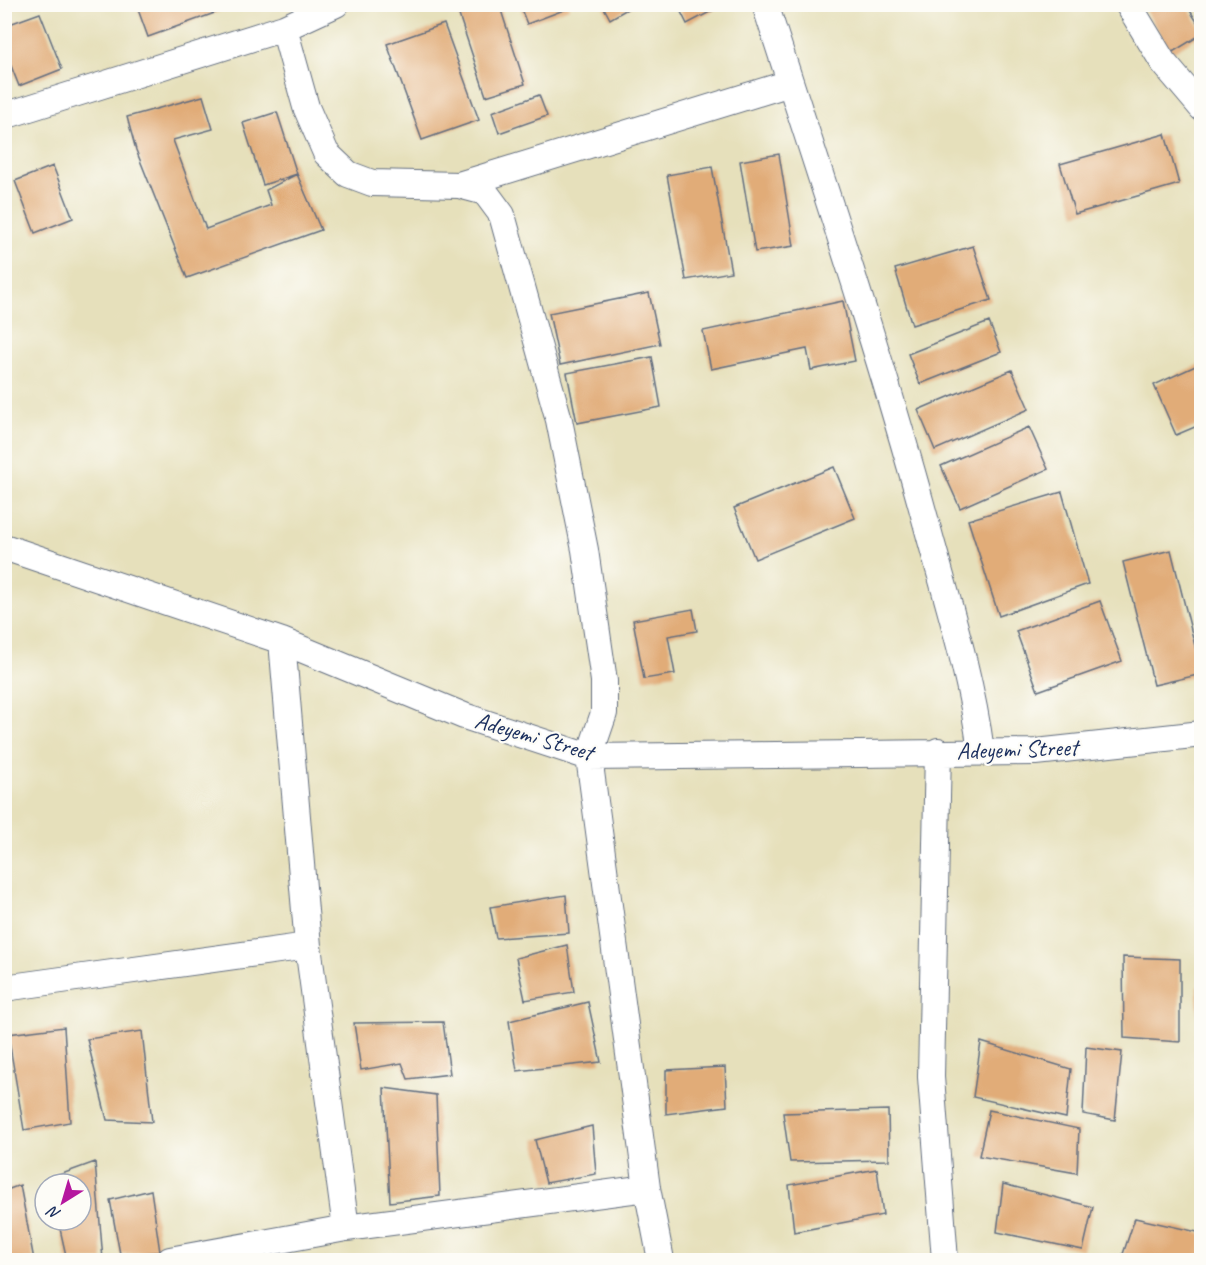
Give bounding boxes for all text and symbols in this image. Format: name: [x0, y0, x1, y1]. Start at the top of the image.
street label: Adeyemi Street: [472, 705, 599, 768]
street label: Adeyemi Street: [956, 732, 1081, 766]
north arrow: [33, 1172, 93, 1232]
text: N: [42, 1200, 65, 1224]

